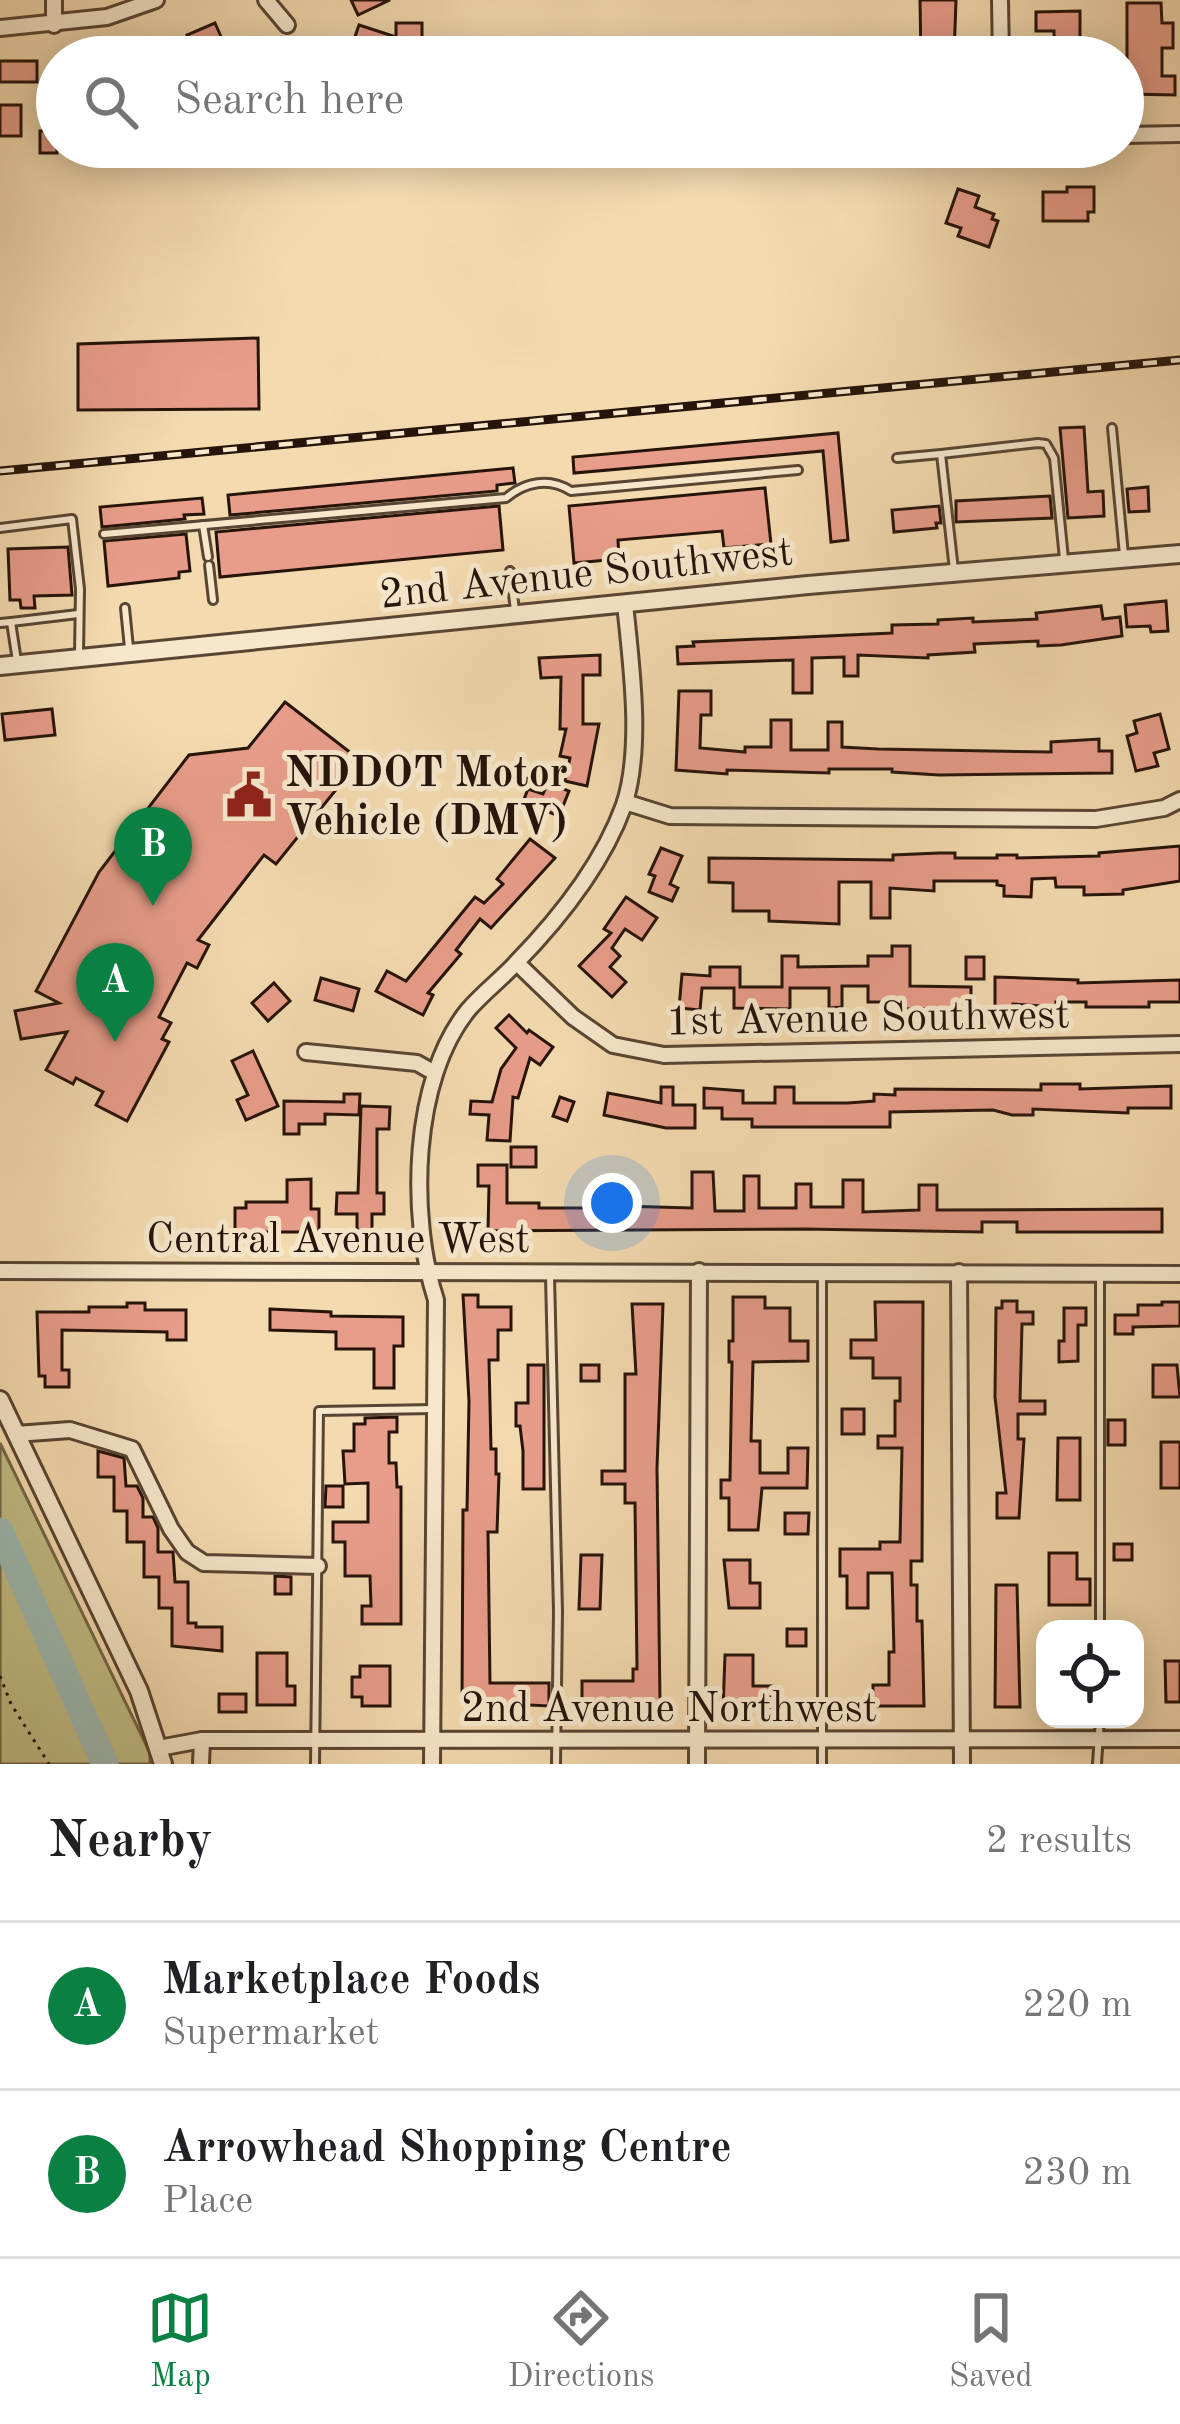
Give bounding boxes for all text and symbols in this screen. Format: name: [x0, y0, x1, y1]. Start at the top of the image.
search box: [36, 36, 1144, 168]
icon: search: [78, 69, 144, 135]
text: Search here: [174, 79, 404, 124]
street label: 2nd Avenue Southwest: [378, 532, 795, 618]
place label: NDDOT Motor Vehicle (DMV): [285, 754, 568, 844]
public building icon: NDDOT Motor Vehicle (DMV): [224, 770, 274, 820]
pin: B: [114, 807, 192, 906]
pin: A: [76, 943, 154, 1042]
street label: 1st Avenue Southwest: [666, 995, 1070, 1045]
your location: [582, 1173, 642, 1233]
street label: Central Avenue West: [146, 1220, 530, 1262]
map controls: [1036, 1620, 1144, 1728]
button: locate: [1036, 1620, 1144, 1728]
street label: 2nd Avenue Northwest: [461, 1689, 877, 1731]
text: Nearby: [48, 1817, 213, 1868]
text: 2 results: [986, 1822, 1132, 1861]
text: Marketplace Foods: [162, 1959, 540, 2004]
text: A: [72, 1986, 102, 2025]
text: 220 m: [1022, 1986, 1132, 2025]
text: Supermarket: [162, 2014, 379, 2053]
text: Arrowhead Shopping Centre: [162, 2127, 732, 2172]
text: B: [73, 2154, 101, 2193]
text: 230 m: [1022, 2154, 1132, 2193]
text: Place: [162, 2182, 253, 2221]
tab: Map: [147, 2285, 213, 2398]
tab: Directions: [508, 2285, 654, 2398]
tab: Saved: [949, 2285, 1033, 2398]

